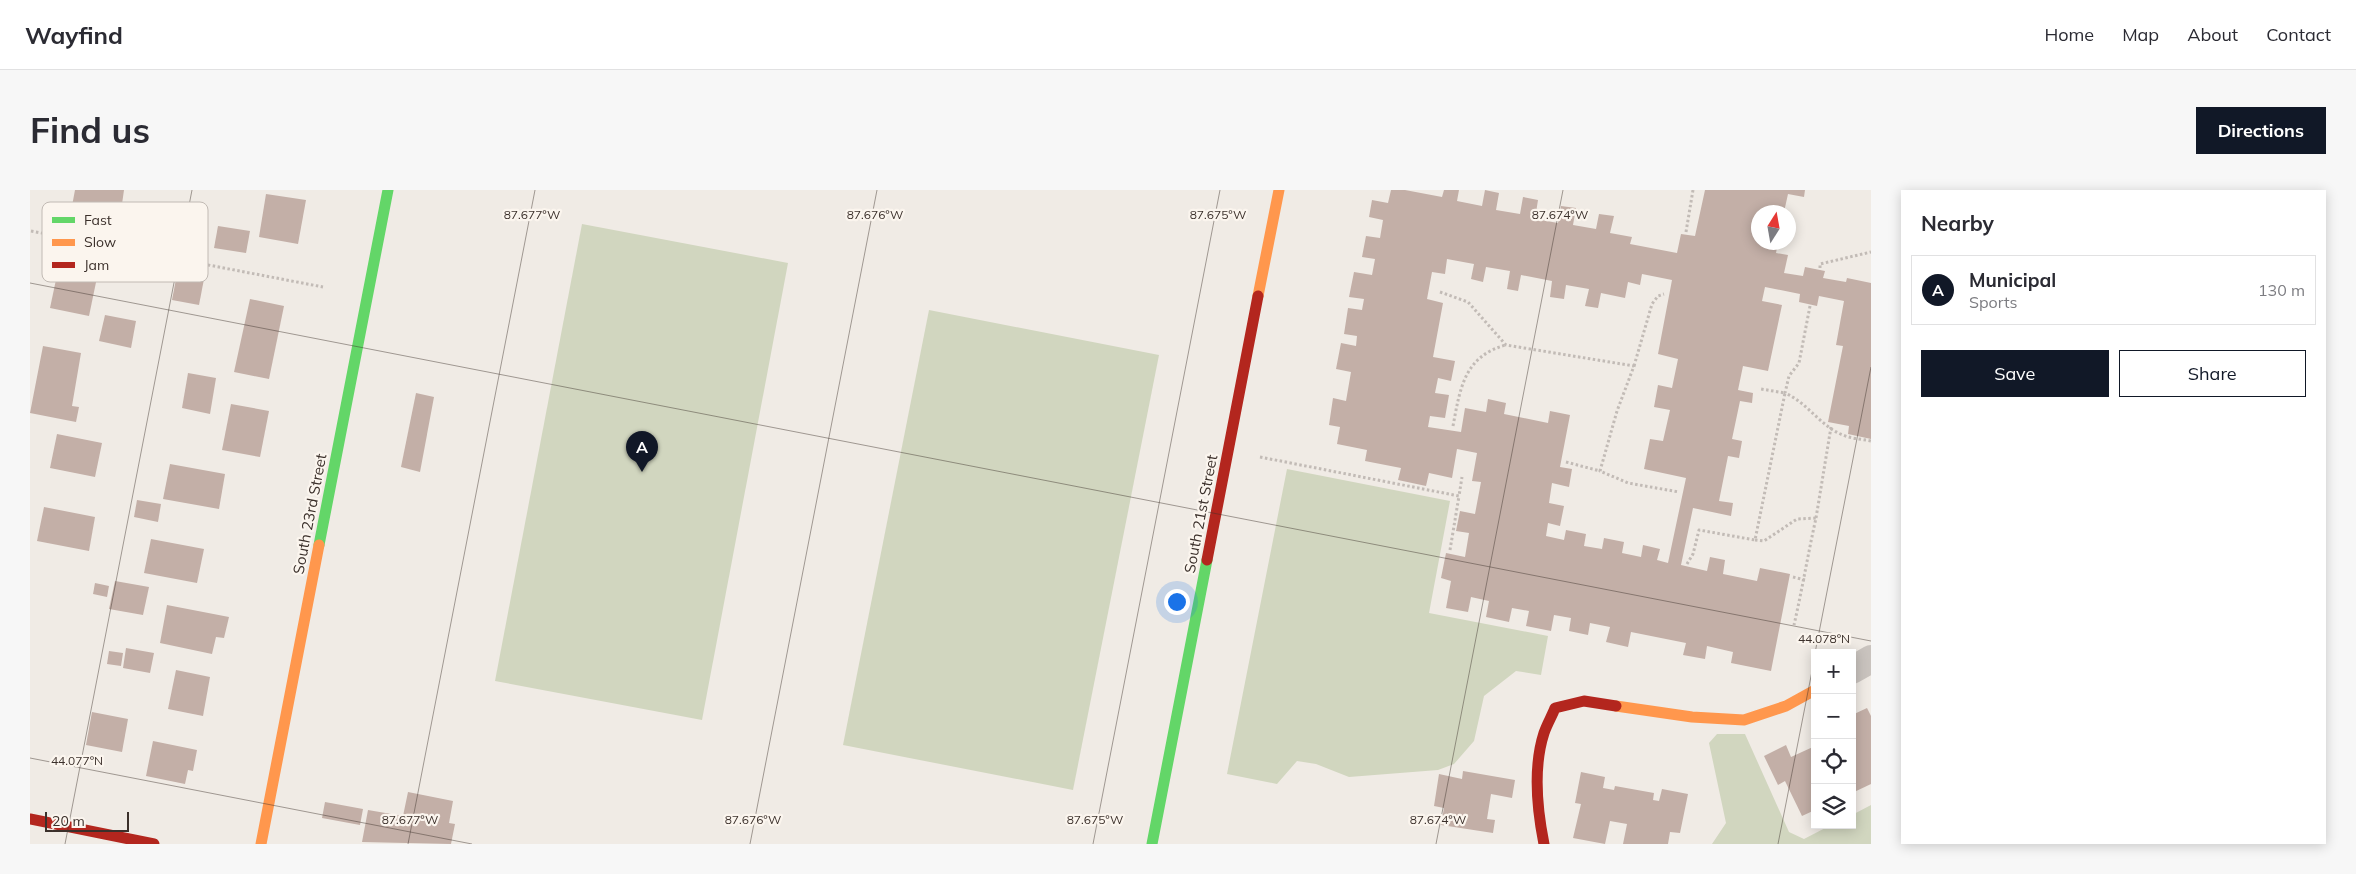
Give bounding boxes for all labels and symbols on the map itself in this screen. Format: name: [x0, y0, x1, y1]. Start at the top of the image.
legend: [42, 202, 208, 282]
north arrow: [1751, 205, 1796, 250]
text: 87.677°W: [504, 207, 560, 222]
text: 87.676°W: [847, 207, 903, 222]
text: 87.675°W: [1190, 207, 1246, 222]
text: 87.674°W: [1532, 207, 1588, 222]
text: Fast: [84, 211, 112, 229]
text: Slow: [84, 233, 116, 251]
text: Jam: [84, 256, 109, 274]
pin: A: [626, 431, 658, 472]
street label: South 23rd Street: [289, 452, 330, 576]
street label: South 21st Street: [1180, 453, 1221, 575]
your location: [1164, 589, 1190, 615]
text: 44.078°N: [1798, 631, 1850, 646]
text: 44.077°N: [51, 753, 103, 768]
scale bar: [45, 809, 129, 832]
text: 87.677°W: [382, 812, 438, 827]
text: 87.676°W: [725, 812, 781, 827]
text: 87.675°W: [1067, 812, 1123, 827]
text: 87.674°W: [1410, 812, 1466, 827]

